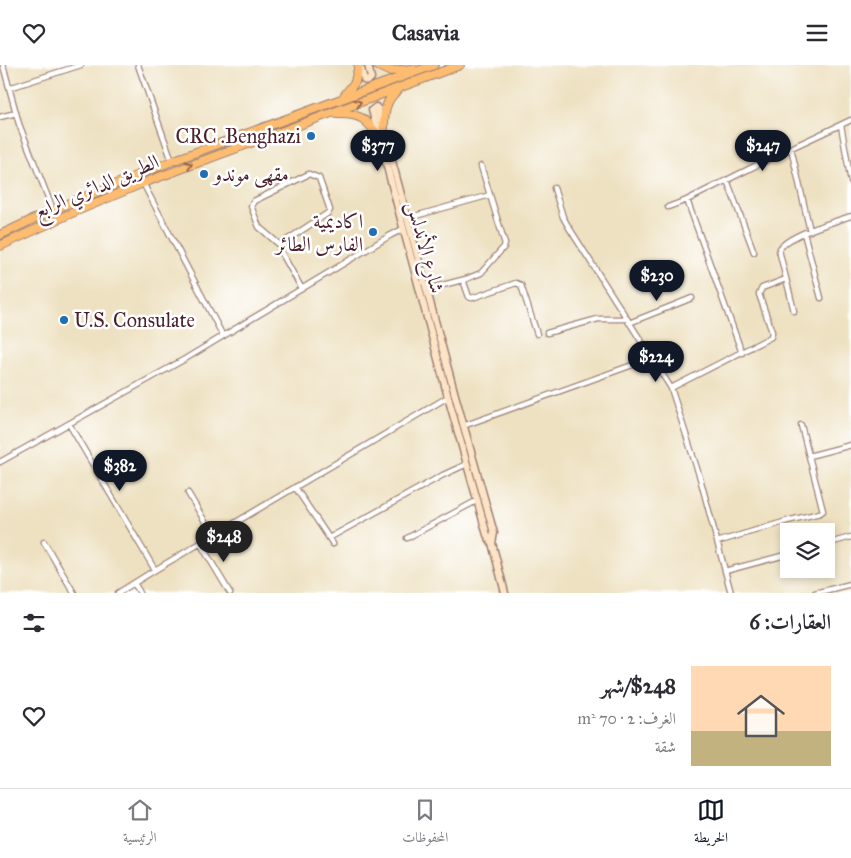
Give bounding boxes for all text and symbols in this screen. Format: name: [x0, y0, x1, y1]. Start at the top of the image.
icon: heart: [20, 19, 48, 47]
text: Casavia: [392, 19, 459, 46]
icon: menu: [803, 19, 831, 47]
one-way arrow: [353, 99, 362, 109]
place label: CRC .Benghazi: [176, 124, 302, 149]
pin: $377: [348, 129, 408, 172]
pin: $247: [733, 129, 793, 172]
marker: CRC .Benghazi: [305, 130, 317, 142]
text: $377: [361, 136, 395, 155]
text: $247: [746, 136, 780, 155]
street label: الطريق الدائري الرابع: [30, 149, 164, 229]
one-way arrow: [185, 161, 193, 171]
place label: مقهى موندو: [212, 162, 289, 188]
marker: مقهى موندو: [198, 168, 210, 180]
street label: شارع الأندلس: [396, 198, 453, 297]
place label: اكاديمية الفارس الطائر: [274, 209, 363, 256]
marker: اكاديمية الفارس الطائر: [367, 226, 379, 238]
pin: $230: [627, 259, 687, 302]
text: $230: [640, 266, 674, 285]
place label: U.S. Consulate: [74, 308, 195, 332]
marker: U.S. Consulate: [58, 314, 70, 326]
pin: $224: [626, 341, 686, 383]
text: $224: [639, 347, 673, 366]
pin: $382: [90, 449, 150, 492]
text: $382: [104, 456, 136, 475]
pin: $248: [194, 521, 254, 563]
map controls: [780, 523, 835, 578]
button: layers: [780, 523, 835, 578]
text: $248: [207, 527, 241, 546]
icon: filters: [20, 609, 48, 637]
text: العقارات: 6: [749, 609, 831, 635]
text: $248/شهر: [600, 673, 676, 699]
icon: home: [731, 686, 791, 746]
icon: heart: [20, 702, 48, 730]
text: الغرف: 2 · 70 m²: [577, 709, 676, 728]
text: شقة: [655, 737, 676, 756]
tab: الرئيسية: [123, 796, 157, 851]
tab: المحفوظات: [402, 796, 448, 851]
tab: الخريطة: [694, 796, 728, 851]

